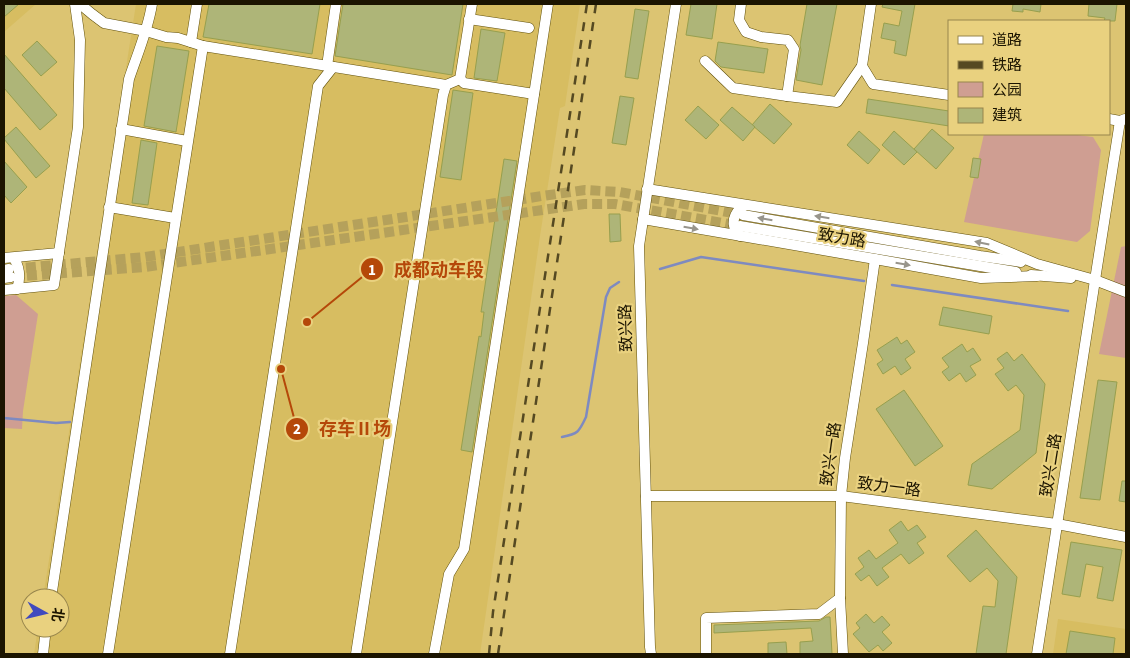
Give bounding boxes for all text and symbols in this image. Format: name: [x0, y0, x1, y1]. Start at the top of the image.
legend: [948, 20, 1110, 135]
text: 道路: [992, 30, 1022, 51]
text: 铁路: [992, 55, 1022, 76]
text: 公园: [992, 80, 1022, 101]
text: 建筑: [992, 105, 1022, 126]
one-way arrow: [813, 212, 829, 220]
one-way arrow: [756, 214, 772, 222]
street label: 致力路: [817, 223, 867, 253]
one-way arrow: [683, 224, 699, 232]
one-way arrow: [975, 239, 990, 247]
callout: 成都动车段: [359, 253, 494, 286]
text: 成都动车段: [394, 258, 484, 283]
text: 1: [368, 260, 376, 281]
one-way arrow: [895, 260, 911, 268]
street label: 致兴路: [614, 304, 638, 352]
callout: 存车Ⅱ场: [284, 412, 401, 445]
text: 存车Ⅱ场: [319, 417, 391, 442]
text: 2: [293, 419, 301, 440]
street label: 致兴一路: [816, 421, 846, 487]
street label: 致兴二路: [1035, 432, 1067, 498]
street label: 致力一路: [856, 472, 922, 502]
north arrow: [20, 588, 70, 638]
text: 北: [46, 606, 68, 623]

